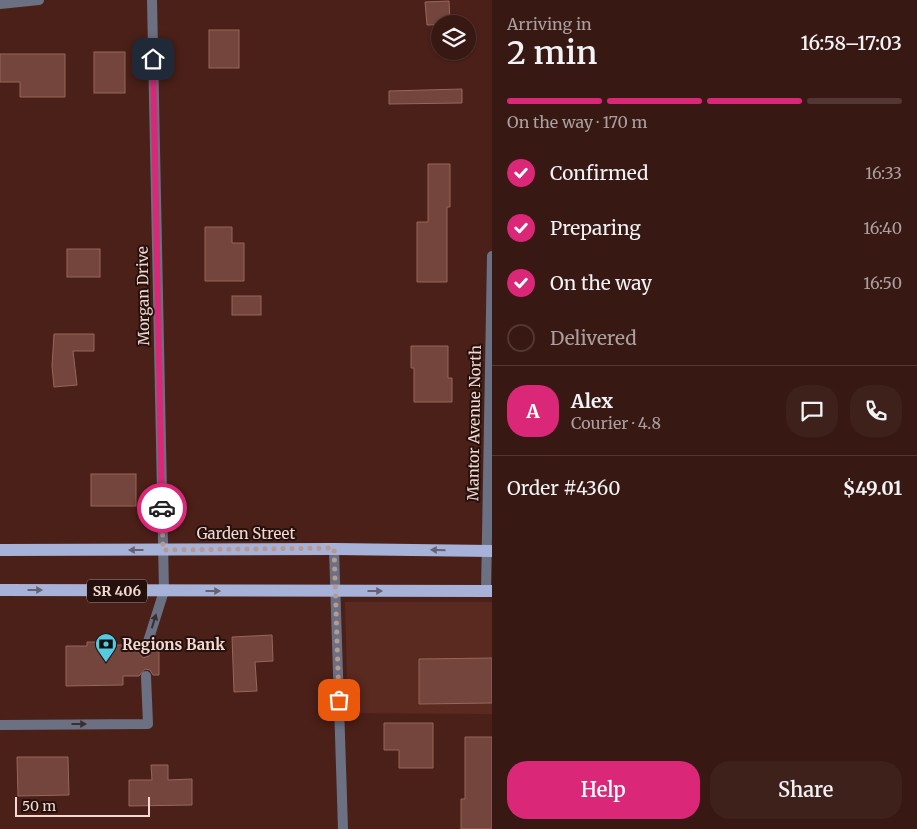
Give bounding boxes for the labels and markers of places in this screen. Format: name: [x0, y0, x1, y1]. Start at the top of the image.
pin: [132, 38, 174, 80]
bank icon: Regions Bank: [94, 632, 118, 663]
place label: Regions Bank: [122, 635, 225, 654]
pin: [318, 679, 360, 721]

